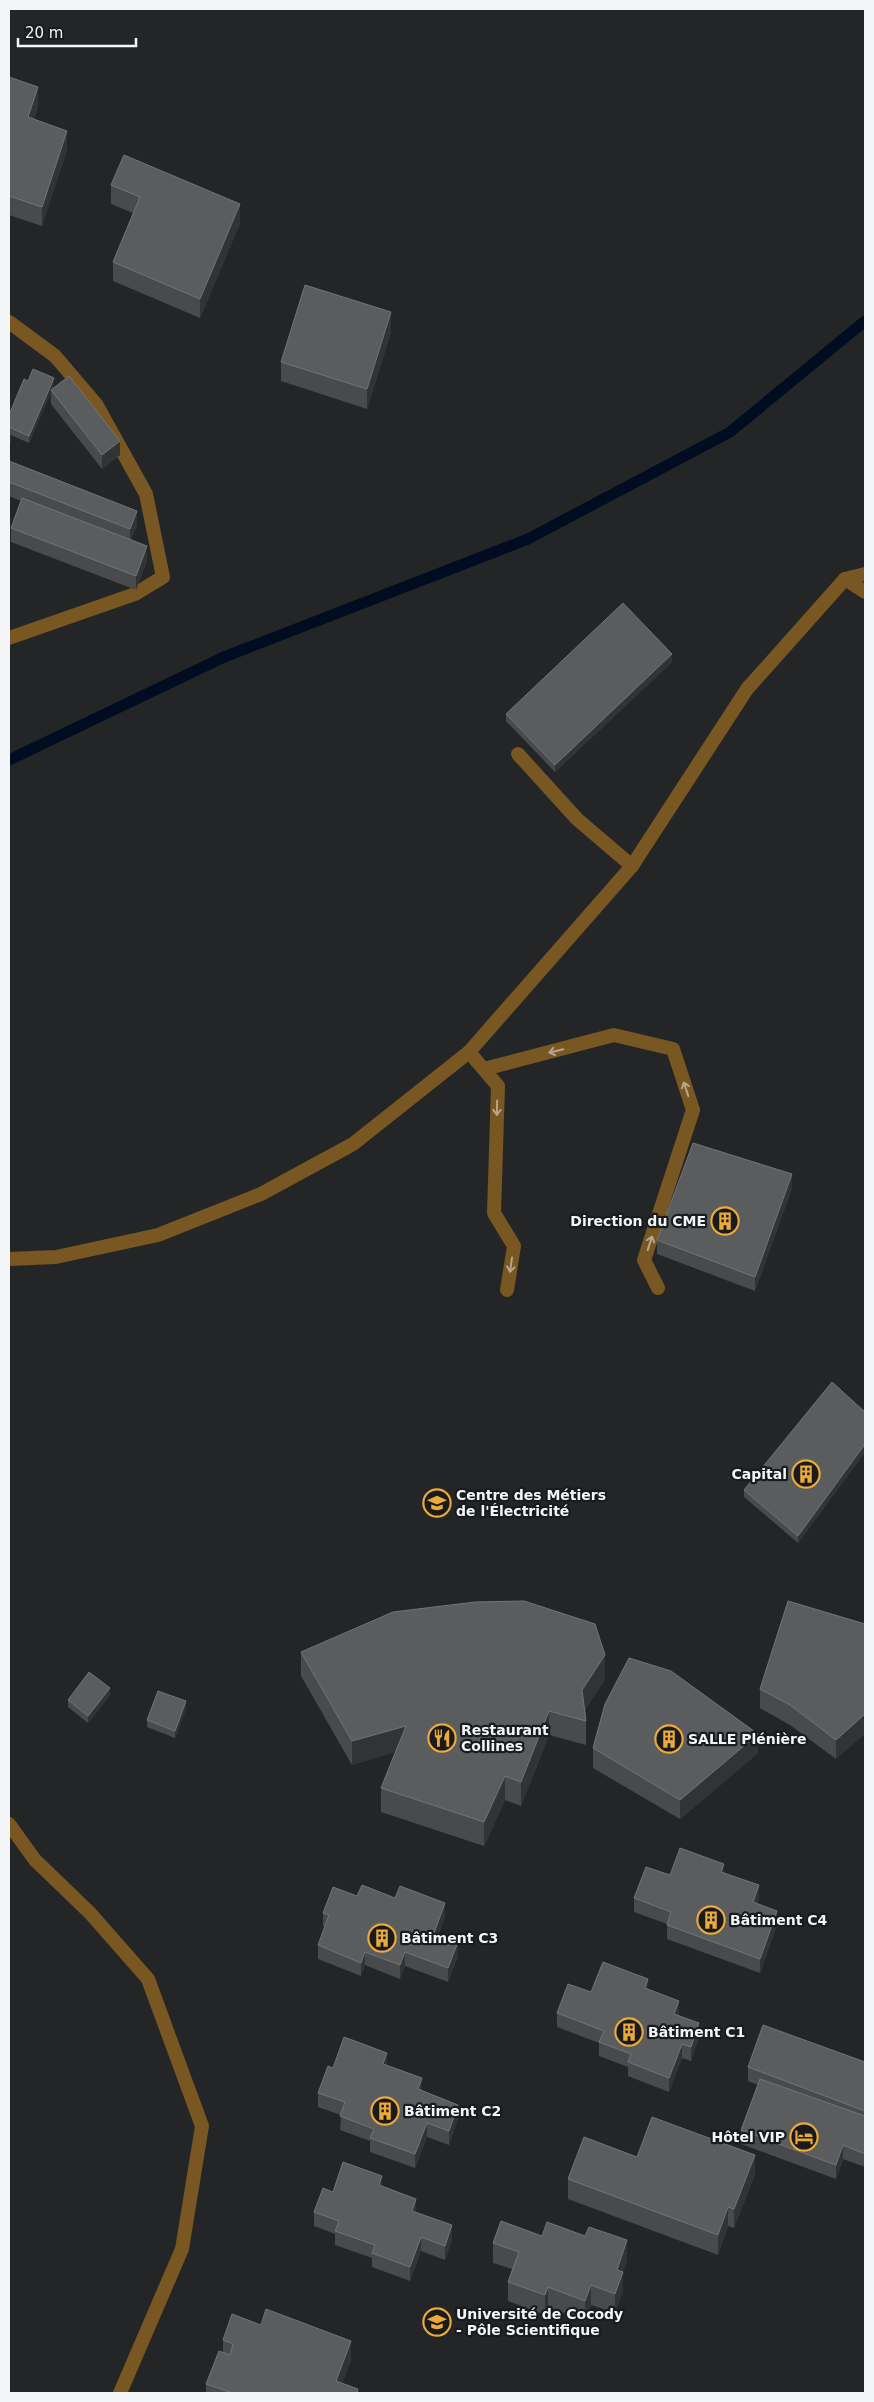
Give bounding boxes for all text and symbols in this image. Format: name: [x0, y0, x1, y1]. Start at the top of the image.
scale bar: [18, 15, 135, 47]
text: 20 m: [25, 24, 63, 42]
one-way arrow: [548, 1046, 564, 1056]
one-way arrow: [681, 1082, 690, 1097]
one-way arrow: [493, 1099, 502, 1115]
building icon: Direction du CME: [710, 1206, 740, 1236]
place label: Direction du CME: [570, 1213, 706, 1229]
one-way arrow: [645, 1236, 655, 1252]
one-way arrow: [506, 1256, 516, 1272]
building icon: Capital: [791, 1459, 821, 1489]
place label: Capital: [732, 1466, 787, 1482]
place label: Centre des Métiers de l'Électricité: [456, 1487, 606, 1519]
school or university icon: Centre des Métiers de l'Électricité: [422, 1488, 452, 1518]
place label: Restaurant Collines: [461, 1722, 549, 1754]
restaurant icon: Restaurant Collines: [427, 1723, 457, 1753]
building icon: SALLE Plénière: [654, 1724, 684, 1754]
place label: SALLE Plénière: [688, 1731, 806, 1747]
building icon: Bâtiment C4: [696, 1905, 726, 1935]
place label: Bâtiment C4: [730, 1912, 828, 1928]
building icon: Bâtiment C3: [367, 1923, 397, 1953]
place label: Bâtiment C3: [401, 1930, 498, 1946]
building icon: Bâtiment C1: [614, 2017, 644, 2047]
place label: Bâtiment C1: [648, 2024, 745, 2040]
building icon: Bâtiment C2: [370, 2096, 400, 2126]
place label: Bâtiment C2: [404, 2103, 501, 2119]
hotel icon: Hôtel VIP: [789, 2122, 819, 2152]
place label: Hôtel VIP: [712, 2129, 785, 2145]
place label: Université de Cocody - Pôle Scientifique: [456, 2306, 623, 2338]
school or university icon: Université de Cocody - Pôle Scientifique: [422, 2307, 452, 2337]

